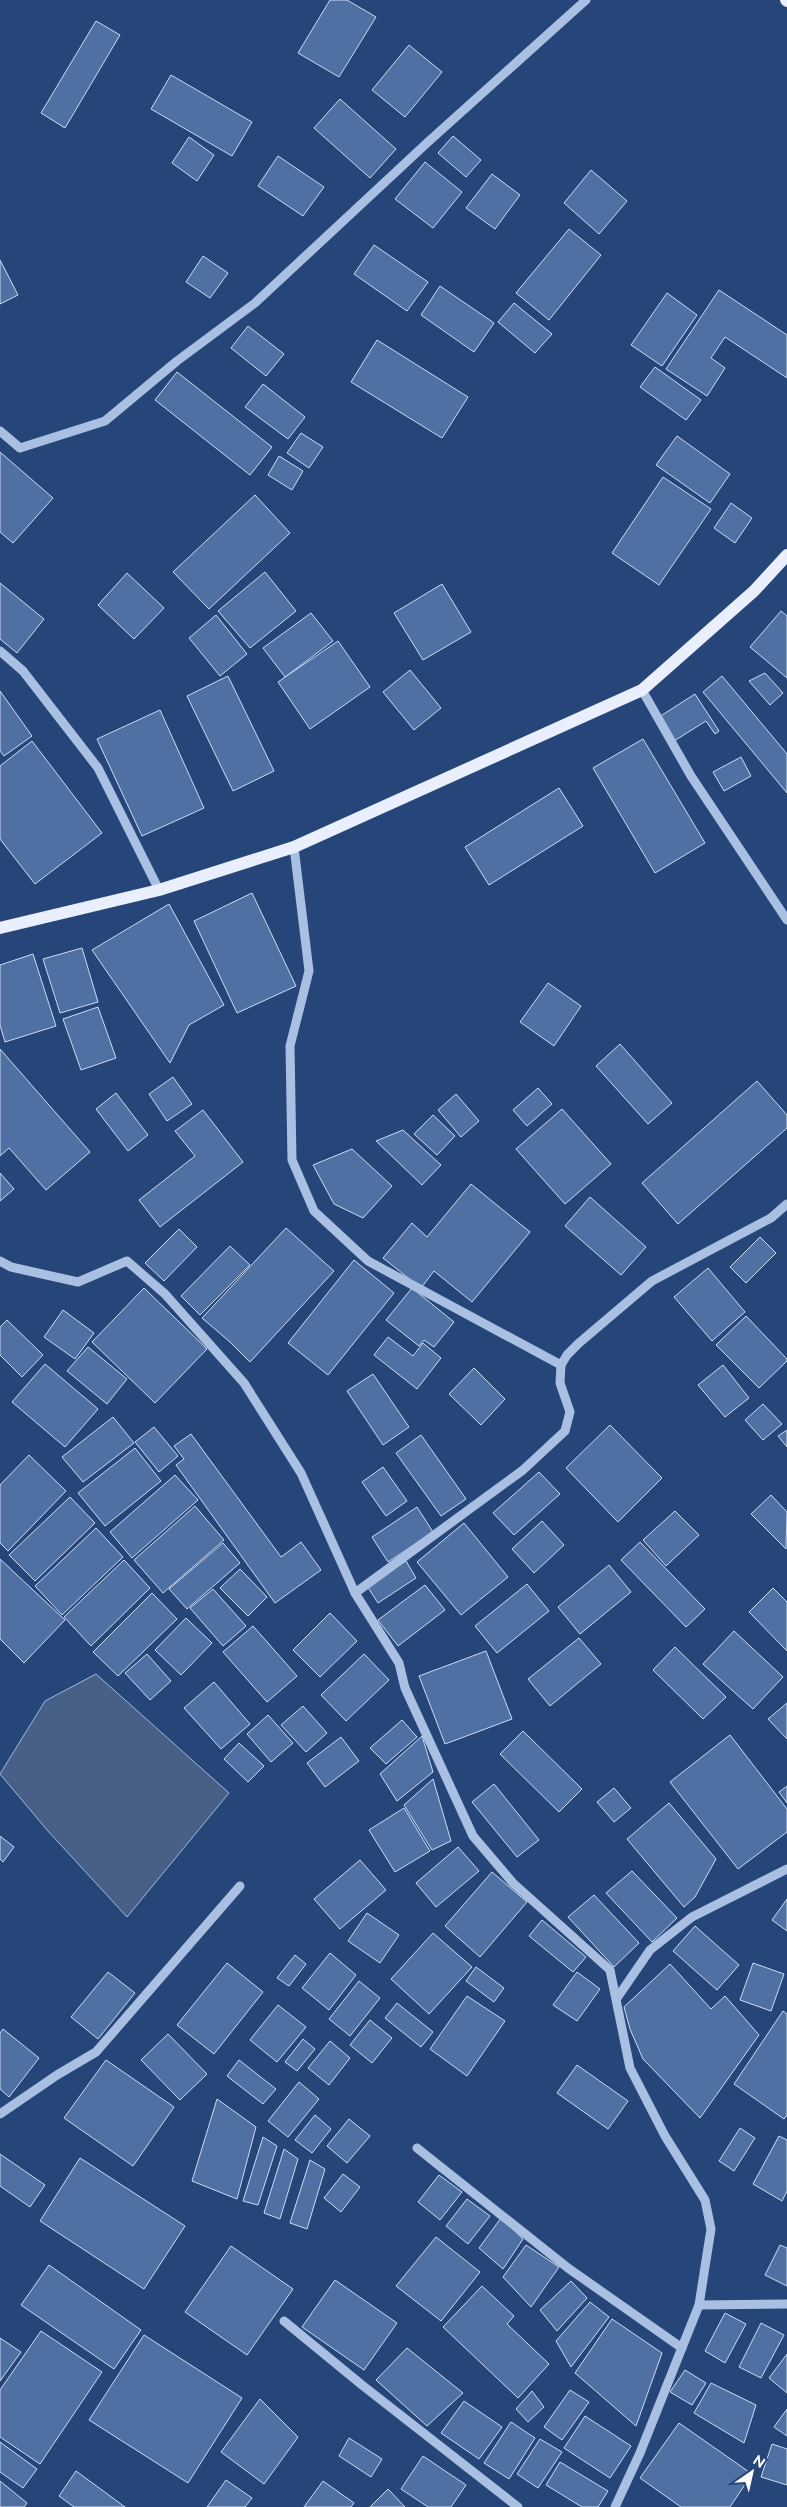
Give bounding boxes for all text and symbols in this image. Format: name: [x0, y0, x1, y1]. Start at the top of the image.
north arrow: [727, 2447, 777, 2497]
text: N: [750, 2452, 768, 2471]

